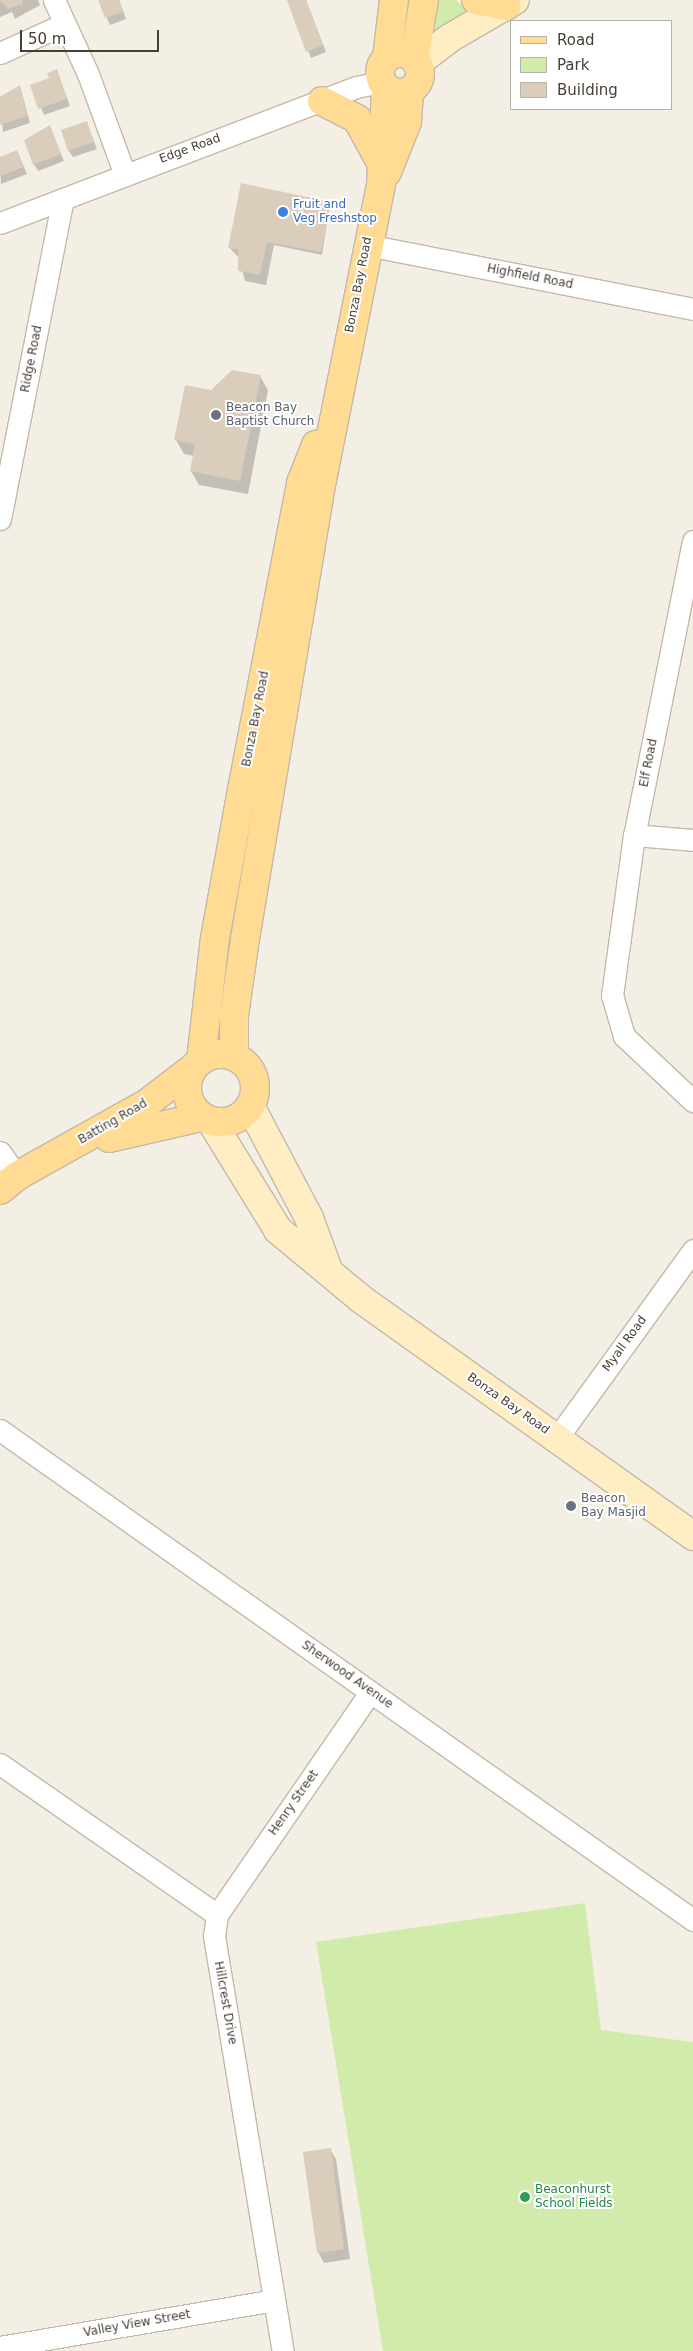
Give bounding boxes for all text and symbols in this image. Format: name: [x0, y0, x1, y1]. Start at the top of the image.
scale bar: [22, 20, 161, 52]
legend: [510, 20, 673, 110]
text: 50 m: [28, 30, 66, 48]
text: Road: [557, 31, 595, 49]
text: Park: [557, 56, 589, 74]
text: Building: [557, 81, 618, 99]
street label: Edge Road: [157, 131, 223, 167]
place label: Fruit and Veg Freshstop: [293, 198, 377, 226]
marker: Fruit and Veg Freshstop: [277, 206, 289, 218]
street label: Bonza Bay Road: [343, 236, 375, 334]
street label: Highfield Road: [486, 262, 574, 292]
street label: Ridge Road: [18, 324, 46, 394]
place label: Beacon Bay Baptist Church: [226, 401, 314, 429]
marker: Beacon Bay Baptist Church: [210, 409, 222, 421]
street label: Bonza Bay Road: [240, 670, 272, 768]
street label: Elf Road: [637, 738, 661, 788]
street label: Batting Road: [76, 1096, 150, 1148]
street label: Myall Road: [600, 1313, 650, 1375]
street label: Bonza Bay Road: [464, 1370, 552, 1438]
place label: Beacon Bay Masjid: [581, 1492, 646, 1520]
marker: Beacon Bay Masjid: [565, 1500, 577, 1512]
street label: Sherwood Avenue: [299, 1638, 395, 1712]
street label: Henry Street: [266, 1768, 322, 1838]
street label: Hillcrest Drive: [211, 1960, 239, 2046]
place label: Beaconhurst School Fields: [535, 2183, 613, 2211]
marker: Beaconhurst School Fields: [519, 2191, 531, 2203]
street label: Valley View Street: [82, 2308, 192, 2340]

